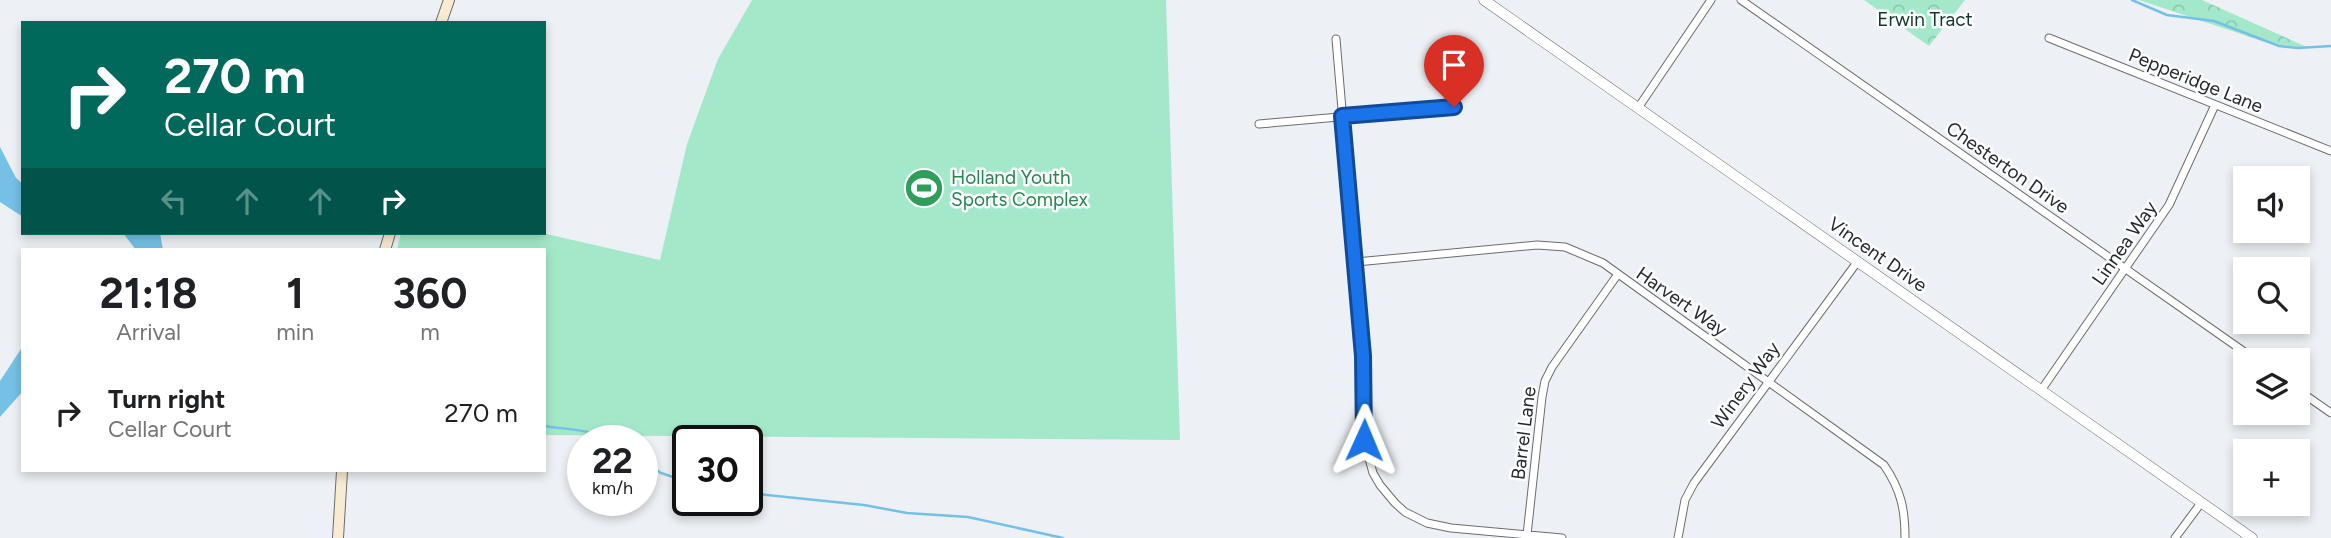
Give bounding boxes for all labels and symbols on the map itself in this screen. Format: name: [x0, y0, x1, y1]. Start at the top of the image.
park label: Erwin Tract: [1877, 8, 1973, 31]
pin: [1424, 35, 1484, 107]
street label: Pepperidge Lane: [2125, 43, 2266, 118]
street label: Chesterton Drive: [1942, 116, 2074, 218]
place label: Holland Youth Sports Complex: [951, 166, 1088, 211]
sports icon: Holland Youth Sports Complex: [903, 167, 945, 209]
street label: Linnea Way: [2087, 197, 2162, 290]
street label: Vincent Drive: [1824, 212, 1932, 297]
street label: Harvert Way: [1632, 262, 1732, 341]
street label: Winery Way: [1706, 337, 1785, 433]
street label: Barrel Lane: [1506, 385, 1541, 481]
position arrow: [1327, 403, 1401, 477]
speed limit sign: 30: [672, 425, 763, 516]

